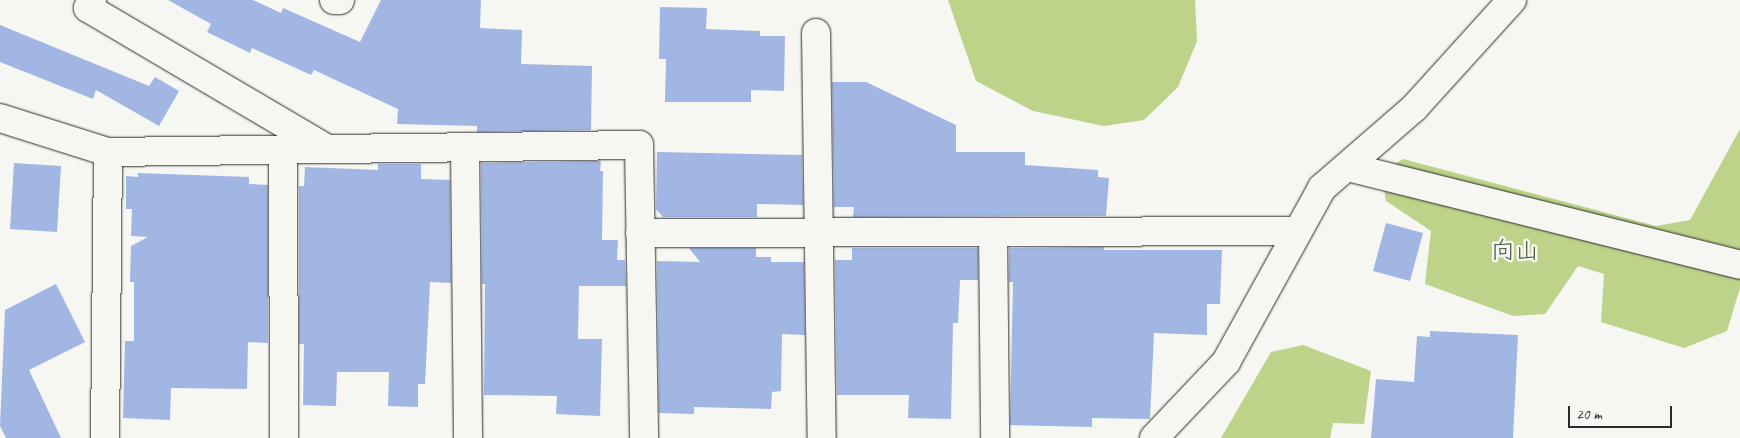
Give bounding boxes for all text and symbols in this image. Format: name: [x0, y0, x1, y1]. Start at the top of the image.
park label: 向山: [1491, 237, 1539, 265]
scale bar: [1570, 396, 1674, 428]
text: 20 m: [1576, 405, 1602, 424]

